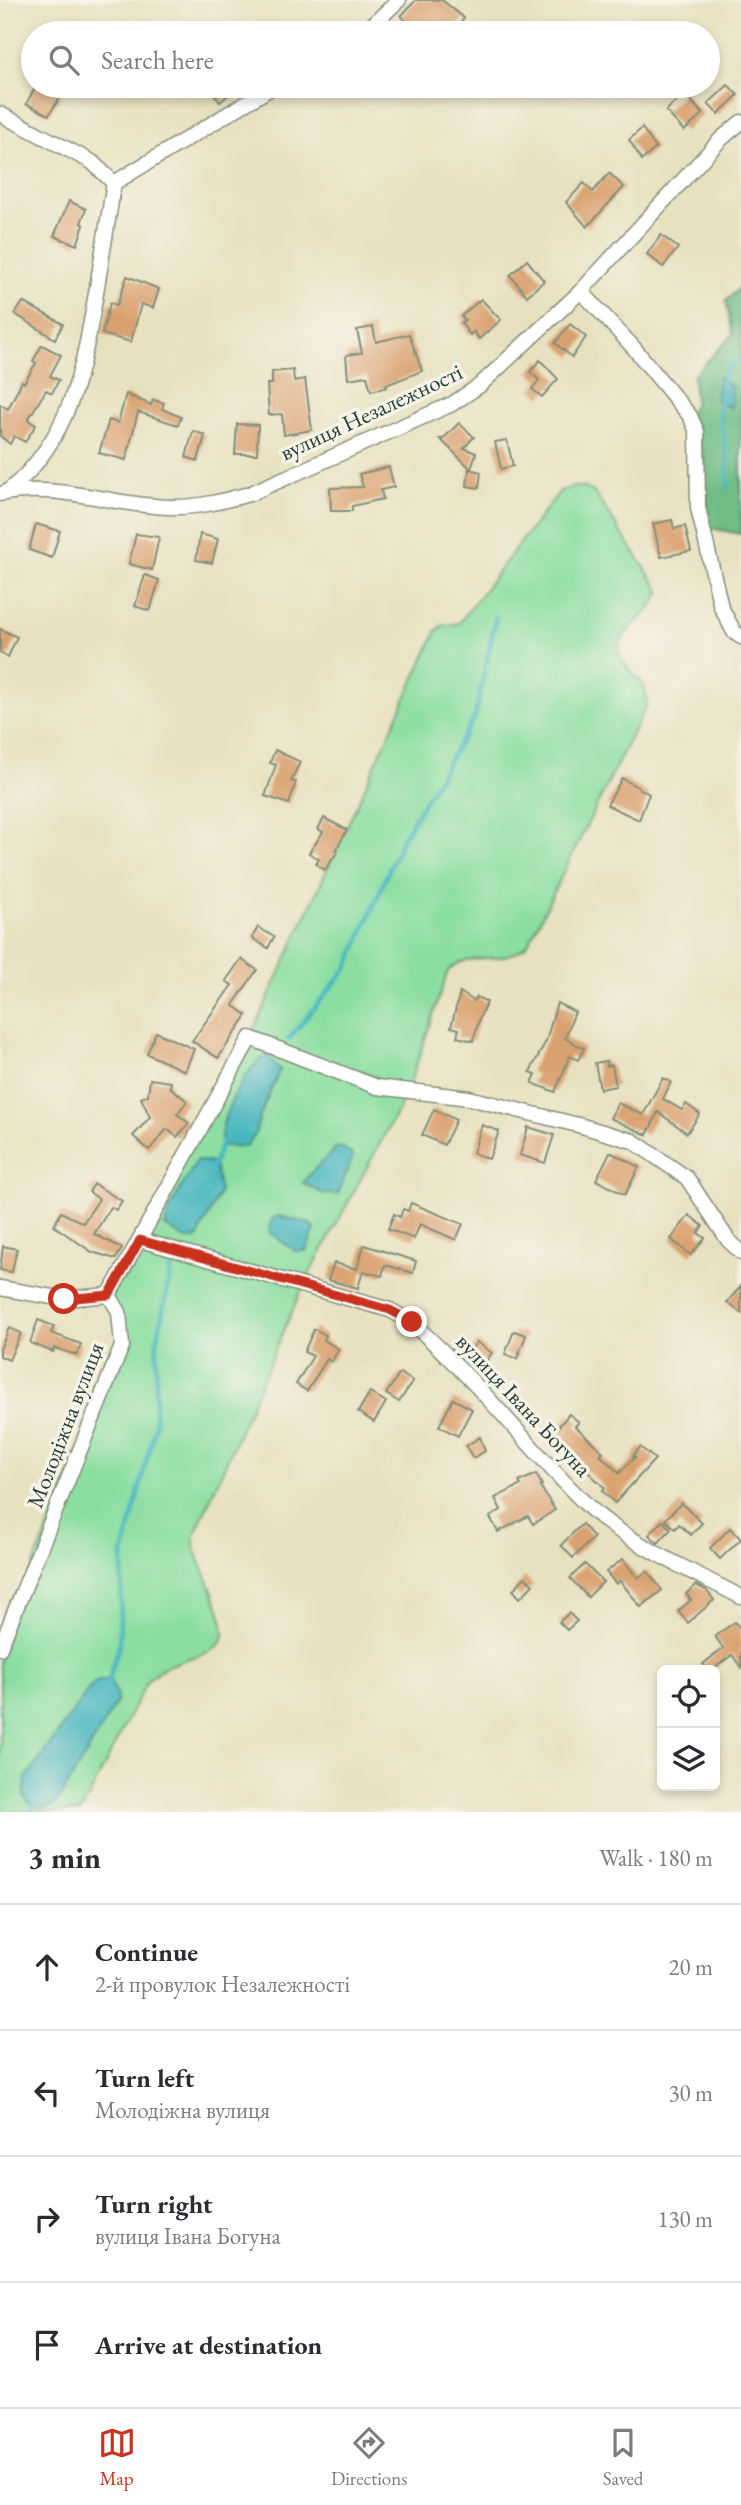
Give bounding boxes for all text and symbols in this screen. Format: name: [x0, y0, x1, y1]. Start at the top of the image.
search box: [21, 21, 720, 98]
icon: search: [45, 41, 83, 79]
text: Search here: [101, 43, 214, 77]
street label: вулиця Незалежності: [275, 356, 467, 467]
route start: [48, 1283, 79, 1314]
route end: [396, 1306, 427, 1337]
street label: вулиця Івана Богуна: [450, 1327, 599, 1484]
street label: Молодіжна вулиця: [20, 1338, 110, 1512]
map controls: [657, 1665, 720, 1791]
button: locate: [657, 1665, 720, 1728]
button: layers: [657, 1728, 720, 1791]
text: 3 min: [28, 1838, 101, 1877]
text: Walk · 180 m: [599, 1843, 713, 1873]
text: Continue: [95, 1935, 198, 1969]
icon: ahead: [28, 1948, 66, 1986]
text: 20 m: [668, 1952, 713, 1982]
text: 2-й провулок Незалежності: [95, 1969, 350, 1999]
text: Turn left: [95, 2061, 194, 2095]
icon: left: [28, 2074, 66, 2112]
text: 30 m: [668, 2078, 713, 2108]
text: Молодіжна вулиця: [95, 2095, 270, 2125]
text: Turn right: [95, 2187, 213, 2221]
icon: right: [28, 2200, 66, 2238]
text: 130 m: [657, 2204, 713, 2234]
text: вулиця Івана Богуна: [95, 2221, 281, 2251]
icon: arrive: [28, 2326, 66, 2364]
text: Arrive at destination: [95, 2328, 322, 2362]
tab: Map: [98, 2424, 136, 2491]
tab: Directions: [331, 2424, 407, 2491]
tab: Saved: [603, 2424, 643, 2491]

